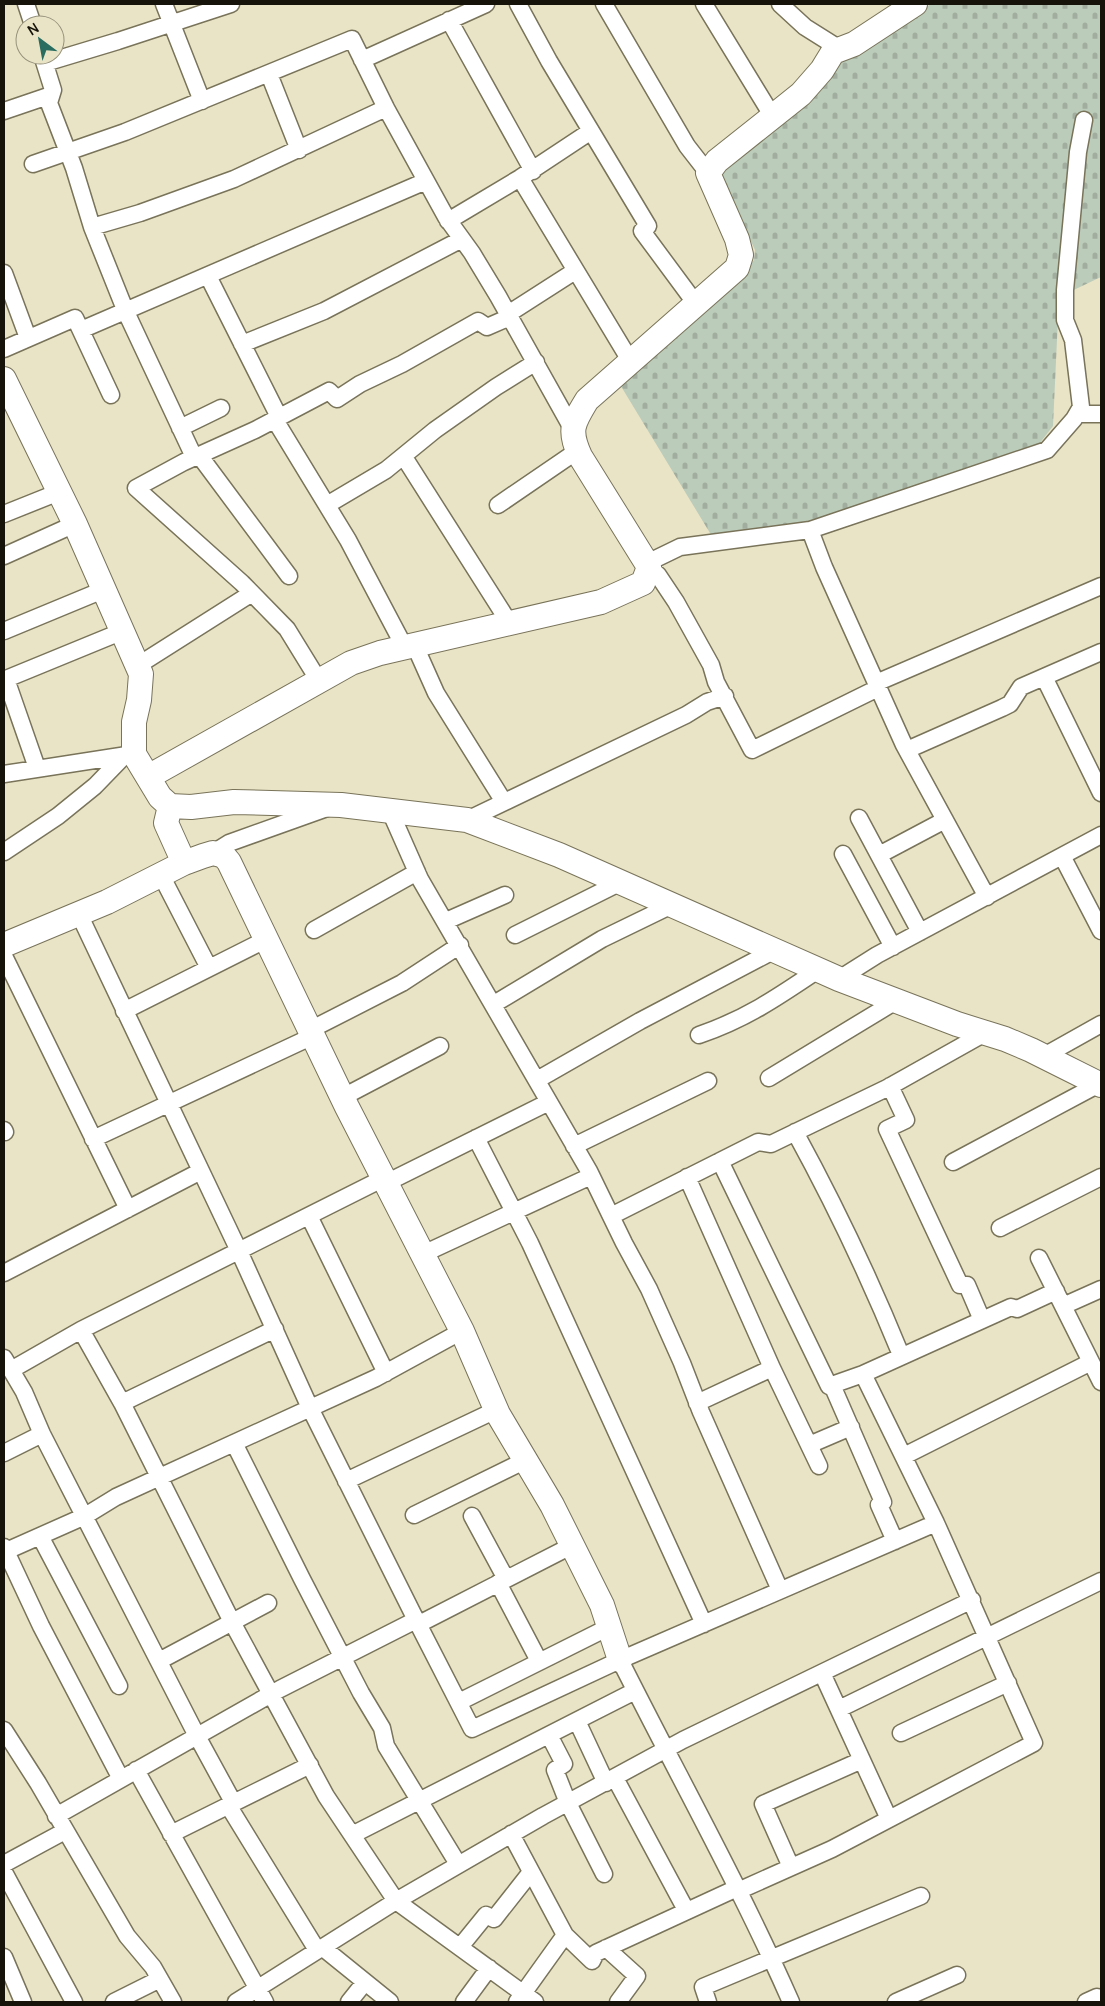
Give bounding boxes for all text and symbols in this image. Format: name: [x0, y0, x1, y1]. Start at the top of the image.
north arrow: [15, 15, 65, 65]
text: N: [24, 18, 42, 39]

